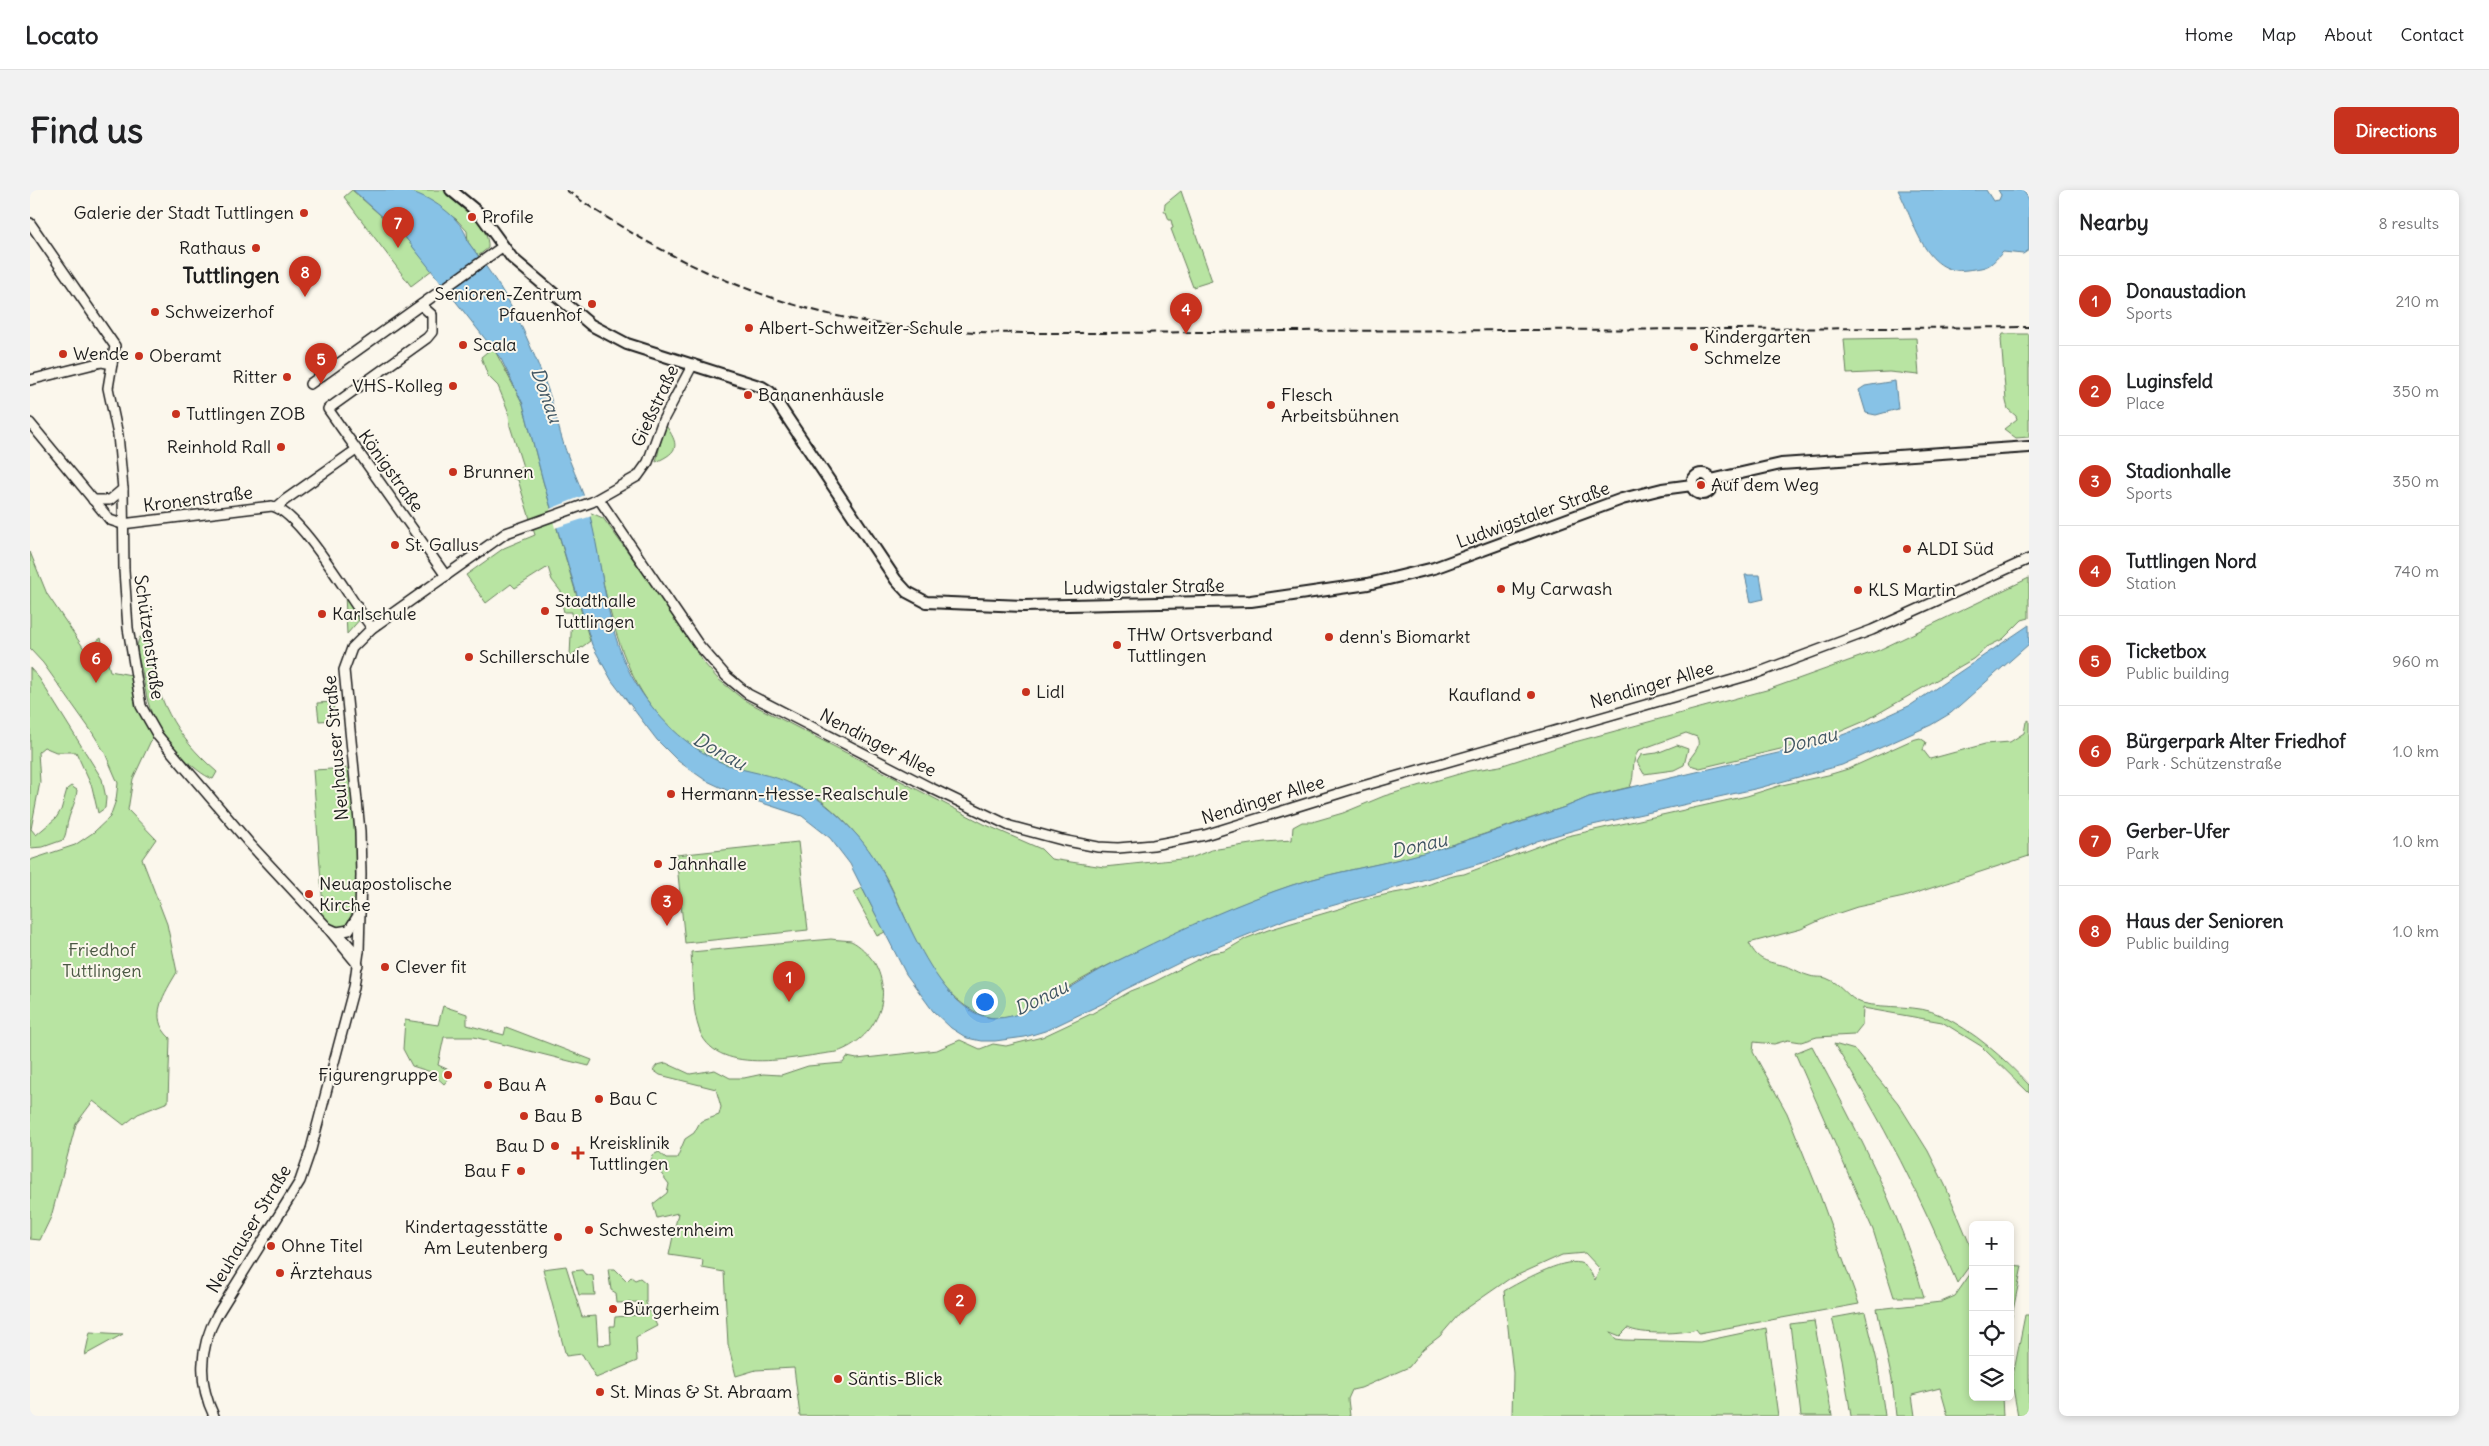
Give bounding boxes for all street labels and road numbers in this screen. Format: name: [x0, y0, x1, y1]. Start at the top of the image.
street label: Gießstraße: [626, 361, 684, 450]
street label: Königstraße: [354, 425, 429, 517]
street label: Ludwigstaler Straße: [1453, 476, 1613, 553]
street label: Kronenstraße: [142, 480, 254, 517]
street label: Schützenstraße: [129, 573, 170, 701]
street label: Ludwigstaler Straße: [1063, 574, 1225, 599]
street label: Nendinger Allee: [1587, 656, 1716, 713]
street label: Neuhauser Straße: [318, 674, 353, 822]
street label: Nendinger Allee: [816, 703, 940, 782]
street label: Nendinger Allee: [1198, 770, 1327, 829]
street label: Neuhauser Straße: [201, 1160, 296, 1297]

